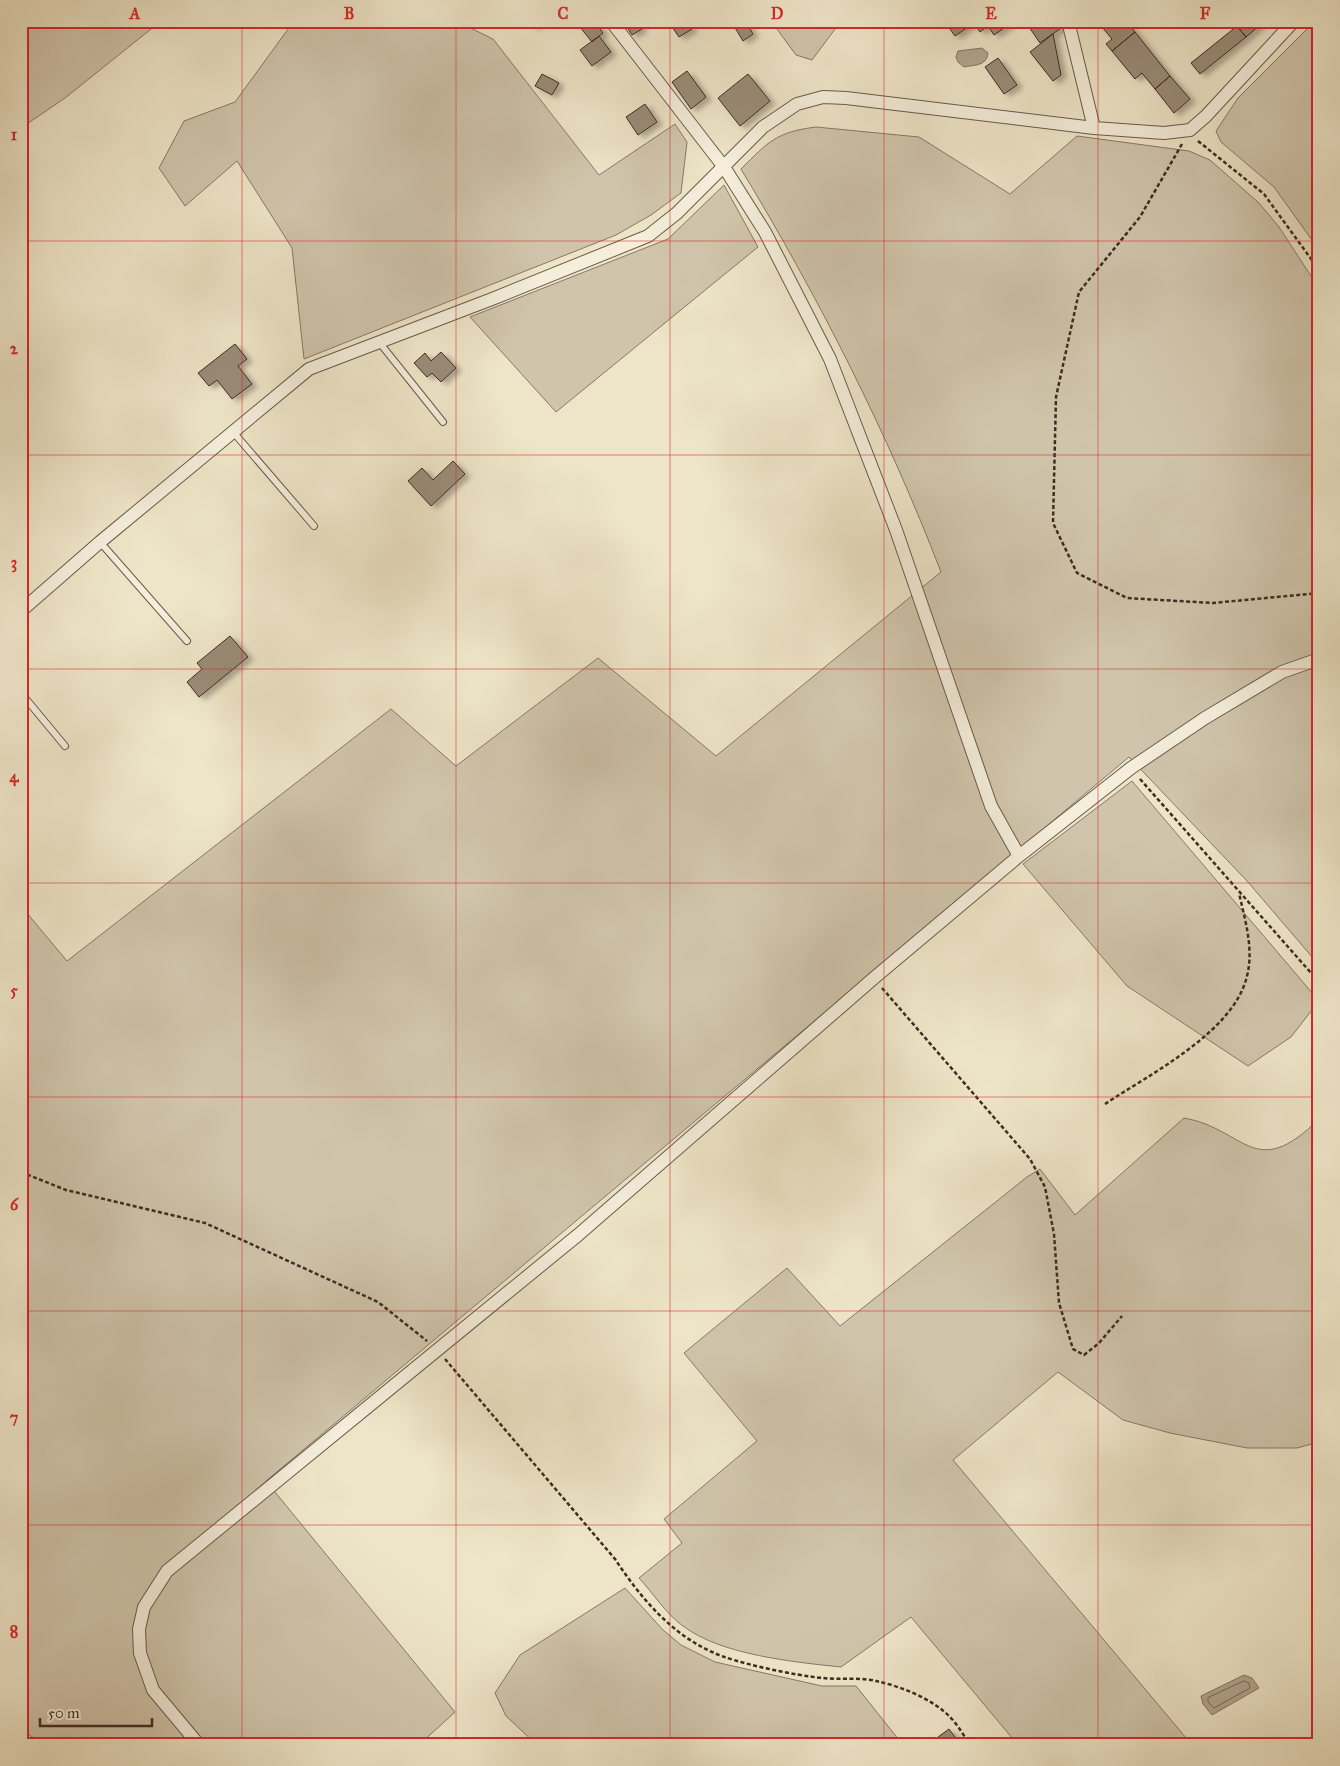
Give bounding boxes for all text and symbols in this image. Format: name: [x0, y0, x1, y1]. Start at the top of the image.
text: A: [129, 4, 141, 23]
text: B: [344, 4, 354, 23]
text: C: [558, 4, 569, 23]
text: D: [771, 4, 784, 23]
text: E: [985, 4, 997, 23]
text: F: [1200, 4, 1211, 23]
text: 1: [11, 125, 18, 144]
text: 2: [10, 339, 19, 358]
text: 3: [11, 553, 17, 573]
text: 4: [10, 767, 20, 787]
text: 5: [10, 981, 18, 1000]
text: 6: [10, 1195, 19, 1214]
text: 7: [10, 1408, 19, 1427]
text: 8: [10, 1622, 18, 1641]
scale bar: [40, 1696, 152, 1728]
text: 50 m: [48, 1704, 80, 1722]

